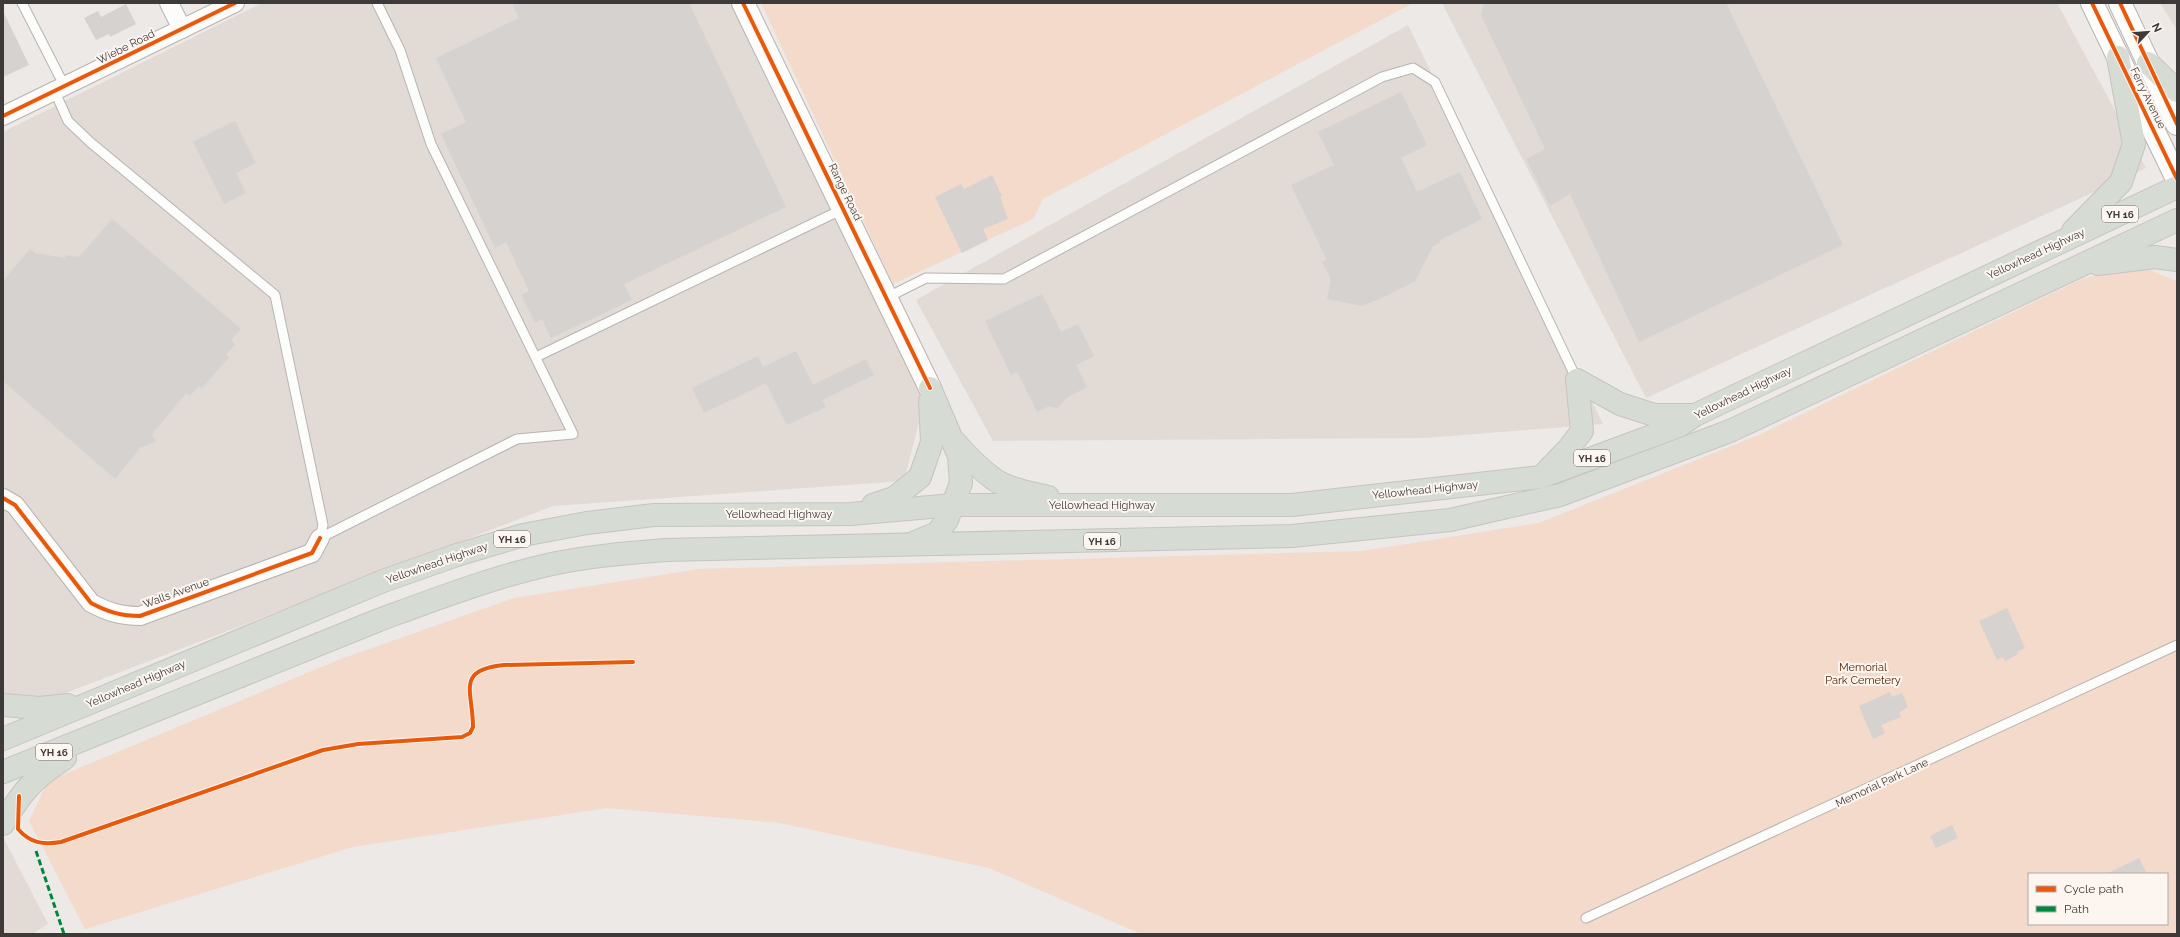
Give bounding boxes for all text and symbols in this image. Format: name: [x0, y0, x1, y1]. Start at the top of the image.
north arrow: [2128, 12, 2168, 52]
text: N: [2149, 21, 2164, 34]
street label: Wiebe Road: [95, 27, 157, 67]
street label: Ferry Avenue: [2127, 65, 2169, 131]
street label: Range Road: [826, 161, 864, 223]
road number: YH 16: [2102, 206, 2138, 222]
street label: Yellowhead Highway: [1985, 226, 2087, 282]
street label: Yellowhead Highway: [1692, 364, 1794, 422]
road number: YH 16: [1574, 450, 1610, 466]
street label: Yellowhead Highway: [1371, 478, 1479, 502]
street label: Yellowhead Highway: [1049, 499, 1155, 512]
street label: Yellowhead Highway: [726, 508, 832, 521]
road number: YH 16: [494, 531, 530, 547]
road number: YH 16: [1084, 533, 1120, 549]
street label: Yellowhead Highway: [384, 539, 490, 586]
street label: Walls Avenue: [141, 575, 211, 611]
street label: Yellowhead Highway: [84, 657, 188, 711]
park label: Memorial Park Cemetery: [1825, 661, 1901, 687]
road number: YH 16: [36, 744, 72, 760]
street label: Memorial Park Lane: [1834, 756, 1931, 810]
legend: [2028, 873, 2168, 925]
text: Cycle path: [2064, 882, 2123, 896]
text: Path: [2064, 902, 2089, 916]

